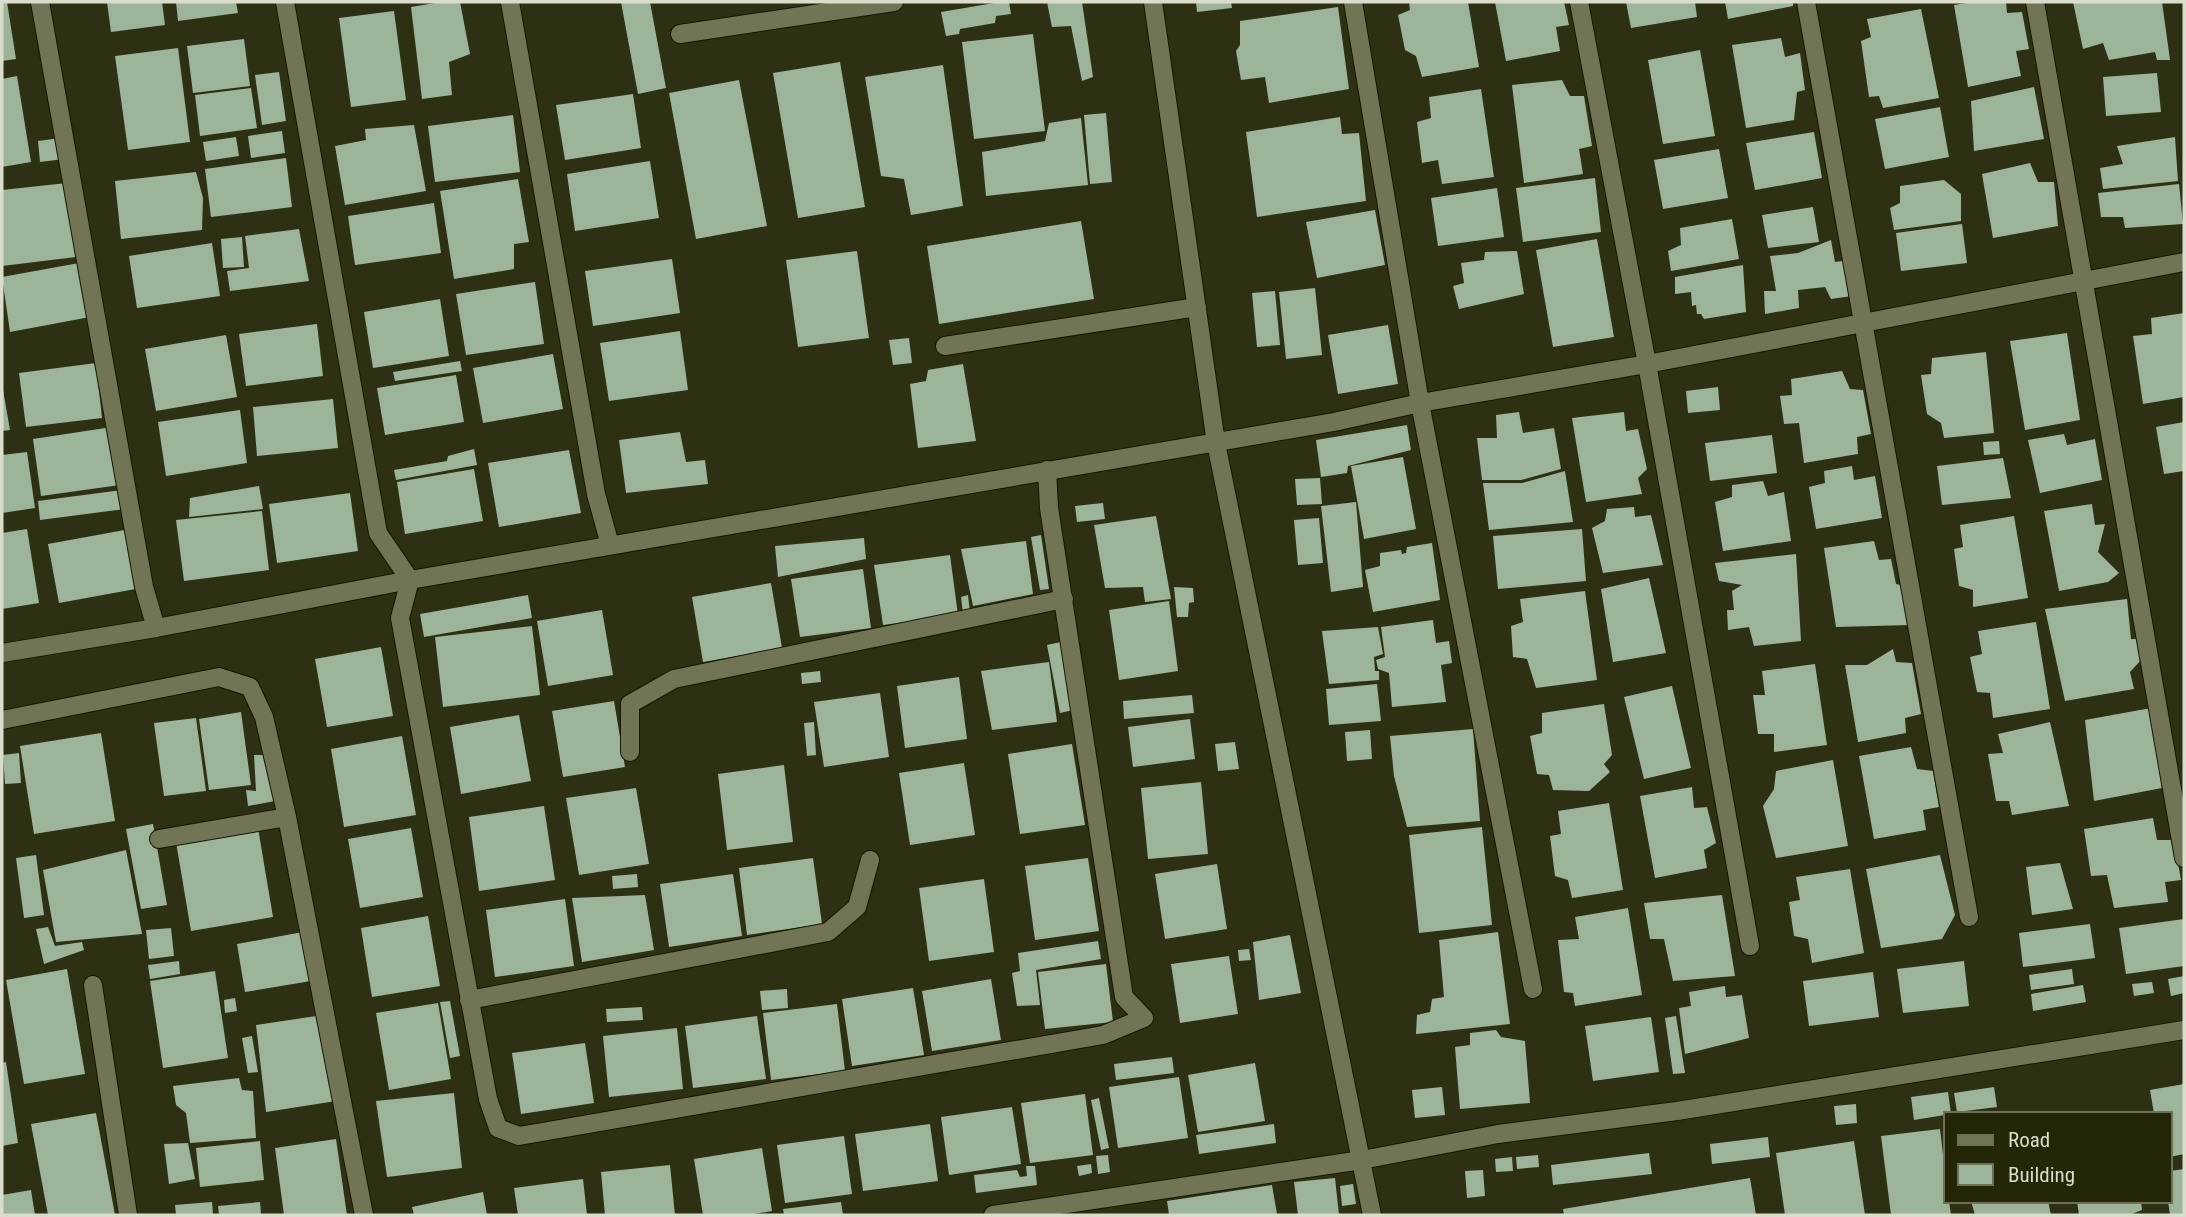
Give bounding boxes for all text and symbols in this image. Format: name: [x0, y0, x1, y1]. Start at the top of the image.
legend: [1944, 1112, 2172, 1203]
text: Road: [2008, 1128, 2050, 1152]
text: Building: [2008, 1163, 2075, 1187]

